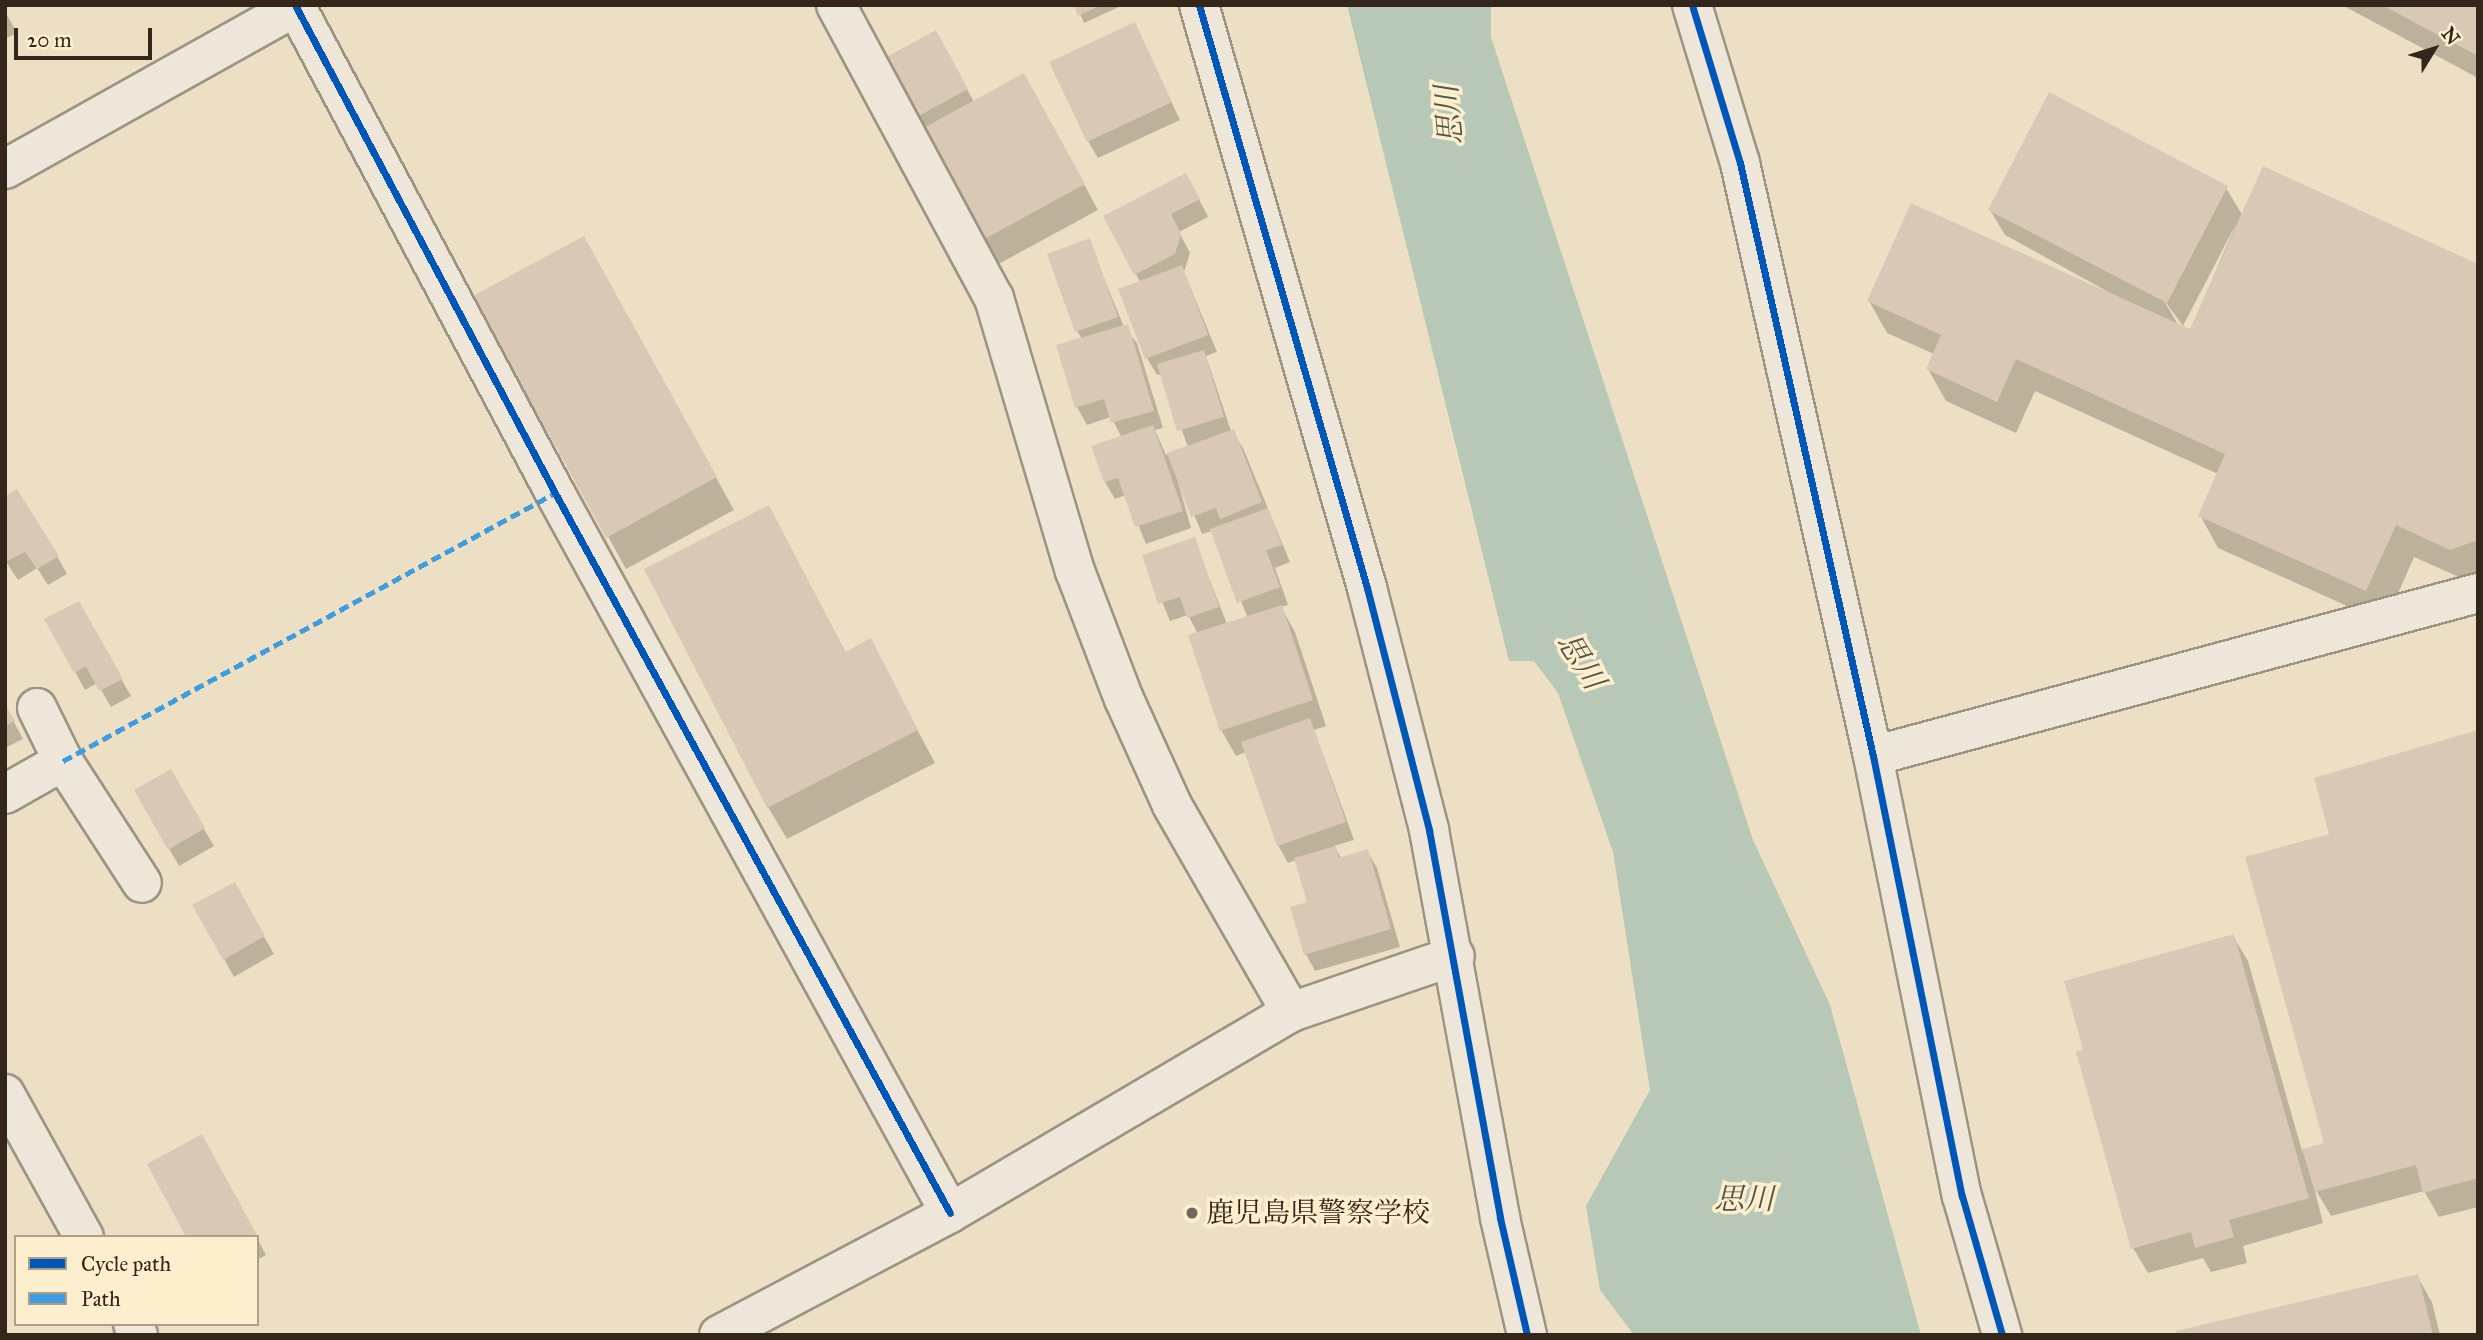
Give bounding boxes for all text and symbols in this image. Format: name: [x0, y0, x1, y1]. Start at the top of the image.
scale bar: [18, 14, 156, 58]
north arrow: [2399, 14, 2469, 84]
text: N: [2437, 22, 2465, 49]
text: 20 m: [27, 27, 72, 53]
water label: 思川: [1428, 84, 1470, 146]
water label: 思川: [1550, 626, 1612, 696]
water label: 思川: [1714, 1181, 1774, 1217]
place label: 鹿児島県警察学校: [1206, 1196, 1430, 1230]
marker: 鹿児島県警察学校: [1184, 1205, 1200, 1221]
legend: [14, 1235, 259, 1326]
text: Cycle path: [81, 1251, 171, 1277]
text: Path: [81, 1286, 121, 1312]

